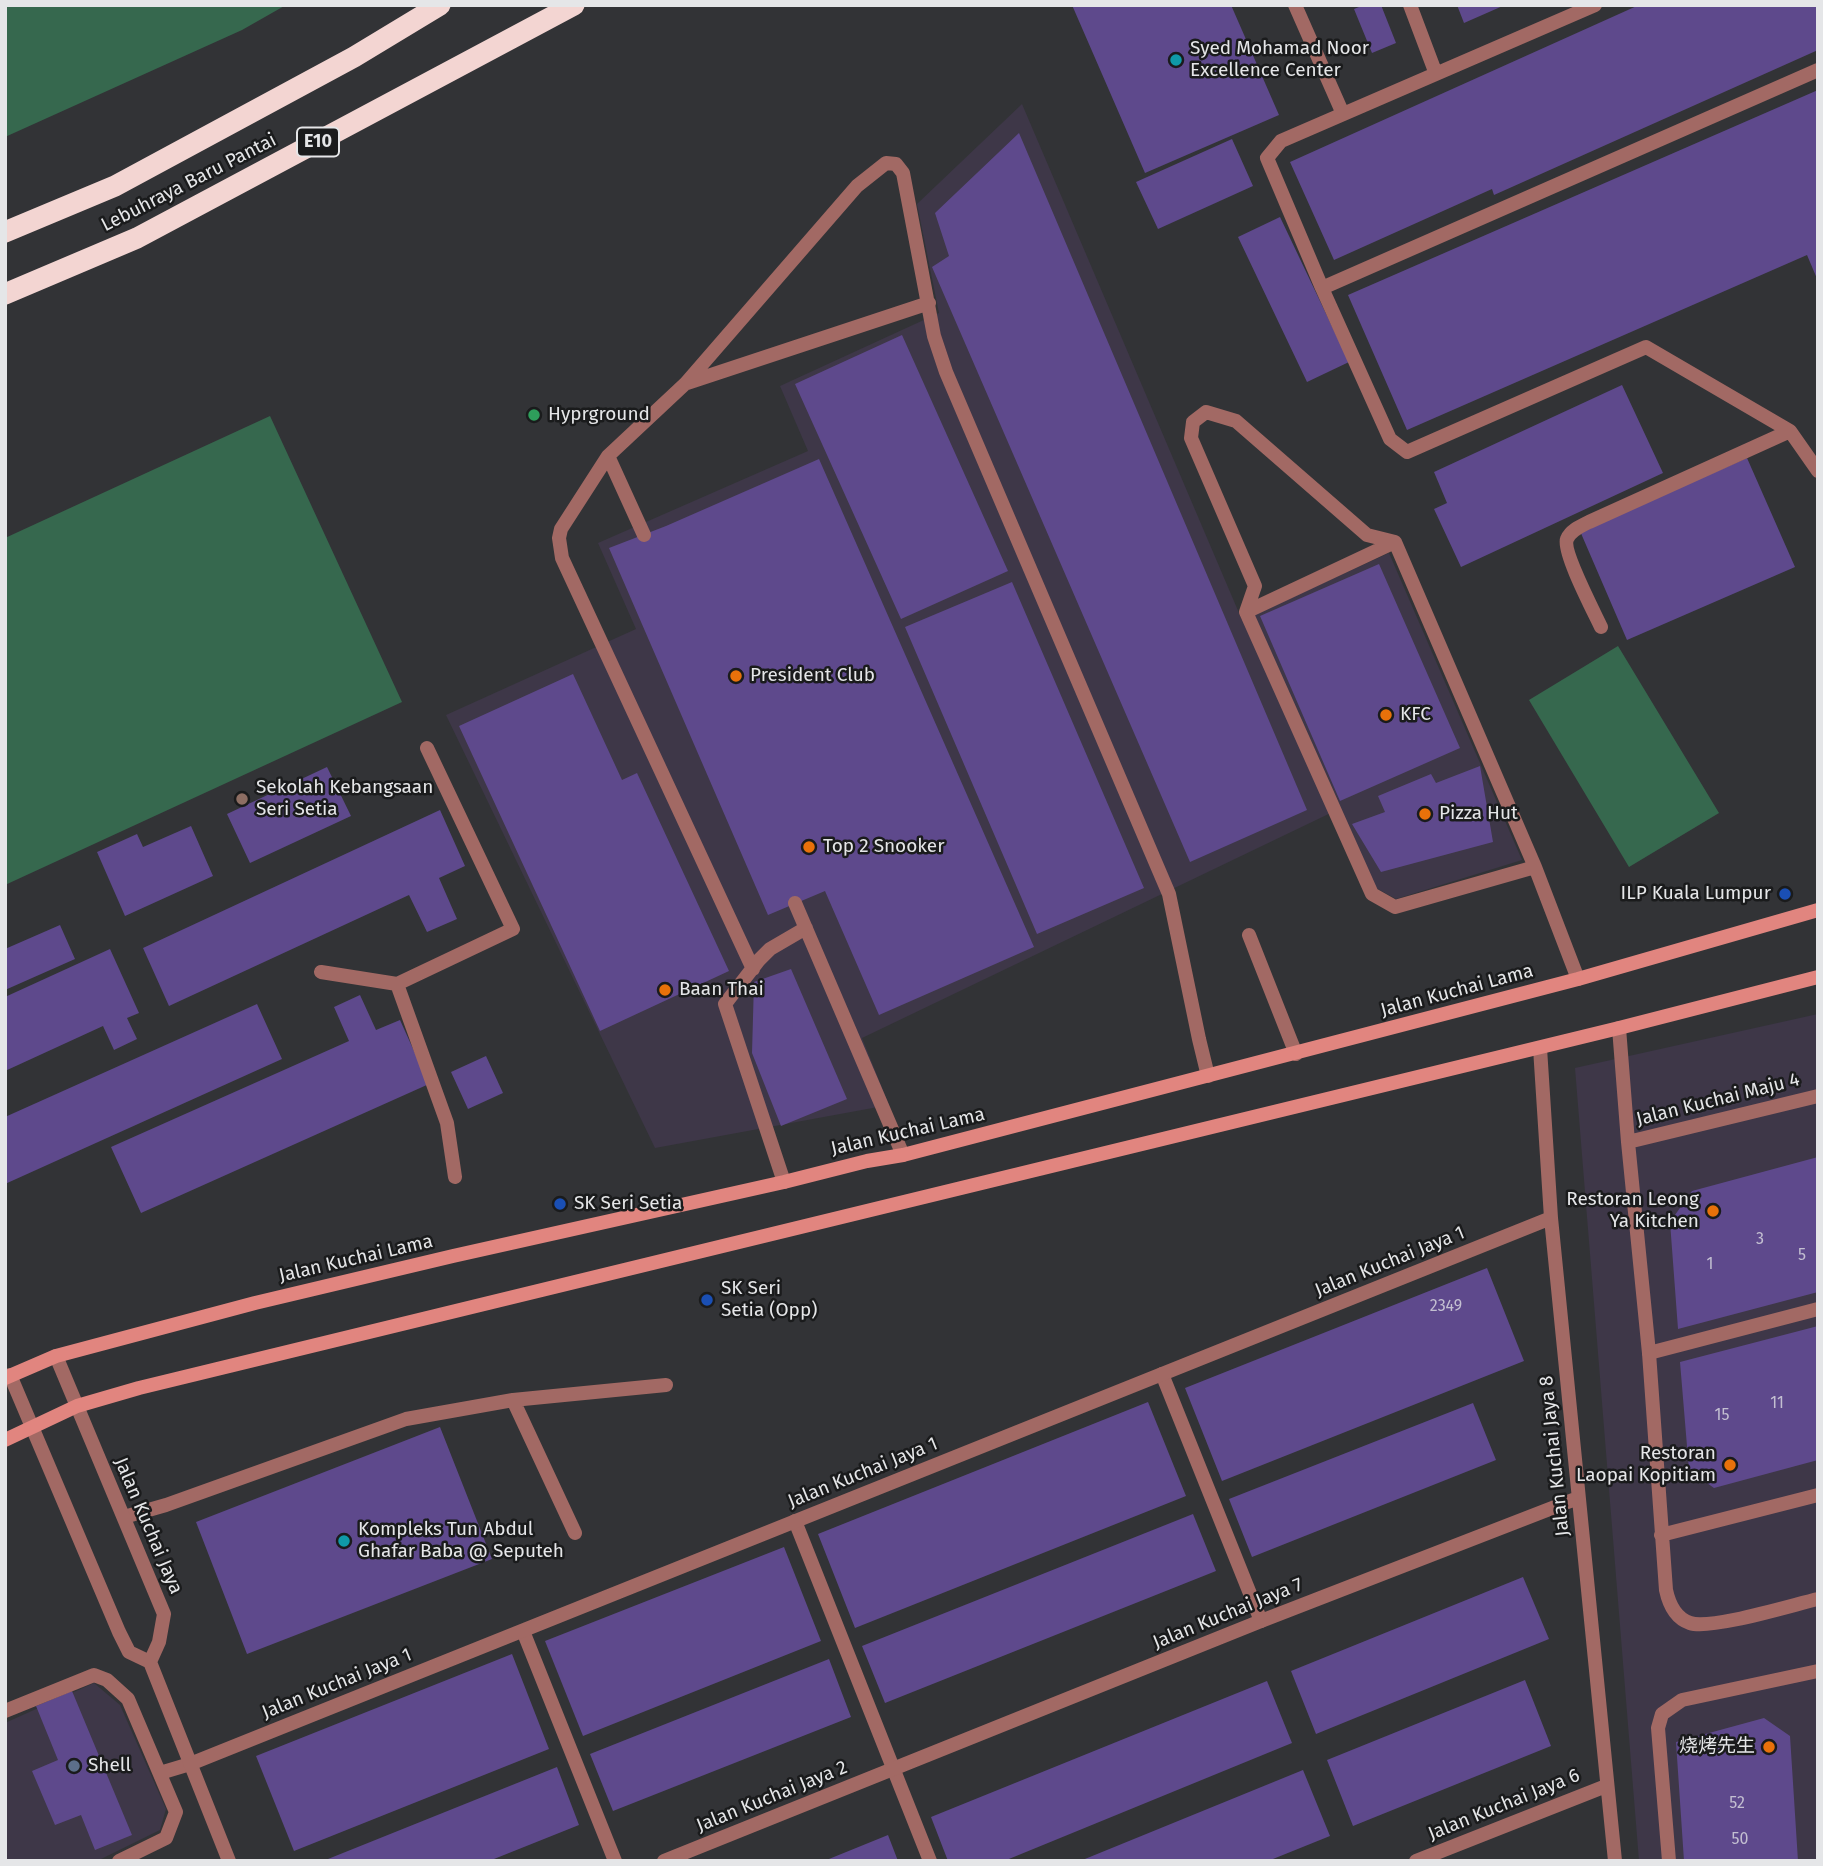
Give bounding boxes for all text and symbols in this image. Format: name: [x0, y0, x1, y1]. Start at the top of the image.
place label: Syed Mohamad Noor Excellence Center: [1190, 38, 1369, 82]
marker: Syed Mohamad Noor Excellence Center: [1168, 52, 1184, 68]
road number: E10: [297, 127, 339, 156]
street label: Lebuhraya Baru Pantai: [98, 129, 280, 237]
place label: Hyprground: [548, 404, 650, 426]
marker: Hyprground: [526, 407, 542, 423]
place label: President Club: [750, 665, 875, 687]
marker: President Club: [728, 668, 744, 684]
place label: KFC: [1400, 704, 1431, 726]
marker: KFC: [1378, 707, 1394, 723]
place label: Sekolah Kebangsaan Seri Setia: [256, 777, 433, 821]
marker: Sekolah Kebangsaan Seri Setia: [234, 791, 250, 807]
place label: Pizza Hut: [1439, 803, 1518, 825]
marker: Pizza Hut: [1417, 806, 1433, 822]
place label: Top 2 Snooker: [823, 836, 945, 858]
marker: Top 2 Snooker: [801, 839, 817, 855]
place label: ILP Kuala Lumpur: [1621, 883, 1771, 905]
marker: ILP Kuala Lumpur: [1777, 886, 1793, 902]
street label: Jalan Kuchai Lama: [1378, 960, 1536, 1022]
place label: Baan Thai: [679, 979, 764, 1001]
marker: Baan Thai: [657, 982, 673, 998]
street label: Jalan Kuchai Maju 4: [1634, 1069, 1802, 1131]
street label: Jalan Kuchai Lama: [829, 1103, 987, 1161]
place label: Restoran Leong Ya Kitchen: [1566, 1189, 1699, 1233]
place label: SK Seri Setia: [574, 1193, 682, 1215]
marker: SK Seri Setia: [552, 1196, 568, 1212]
marker: Restoran Leong Ya Kitchen: [1705, 1203, 1721, 1219]
street label: Jalan Kuchai Jaya 1: [1312, 1222, 1468, 1302]
street label: Jalan Kuchai Lama: [277, 1230, 435, 1288]
house number: 3: [1756, 1230, 1764, 1250]
house number: 5: [1798, 1246, 1806, 1266]
house number: 1: [1707, 1255, 1713, 1275]
place label: SK Seri Setia (Opp): [721, 1278, 817, 1322]
marker: SK Seri Setia (Opp): [699, 1292, 715, 1308]
house number: 2349: [1430, 1297, 1462, 1317]
street label: Jalan Kuchai Jaya 8: [1535, 1374, 1575, 1538]
house number: 11: [1770, 1394, 1784, 1414]
house number: 15: [1715, 1406, 1729, 1426]
street label: Jalan Kuchai Jaya 1: [785, 1433, 941, 1513]
place label: Restoran Laopai Kopitiam: [1576, 1443, 1716, 1487]
street label: Jalan Kuchai Jaya: [109, 1454, 187, 1598]
marker: Restoran Laopai Kopitiam: [1722, 1457, 1738, 1473]
place label: Kompleks Tun Abdul Ghafar Baba @ Seputeh: [358, 1519, 564, 1563]
marker: Kompleks Tun Abdul Ghafar Baba @ Seputeh: [336, 1533, 352, 1549]
street label: Jalan Kuchai Jaya 7: [1150, 1574, 1306, 1654]
street label: Jalan Kuchai Jaya 1: [259, 1644, 415, 1724]
place label: 烧烤先生: [1679, 1736, 1755, 1758]
marker: 烧烤先生: [1761, 1739, 1777, 1755]
place label: Shell: [88, 1755, 131, 1777]
street label: Jalan Kuchai Jaya 2: [693, 1756, 851, 1838]
marker: Shell: [66, 1758, 82, 1774]
street label: Jalan Kuchai Jaya 6: [1425, 1764, 1583, 1846]
house number: 52: [1729, 1794, 1745, 1814]
house number: 50: [1732, 1830, 1748, 1850]

